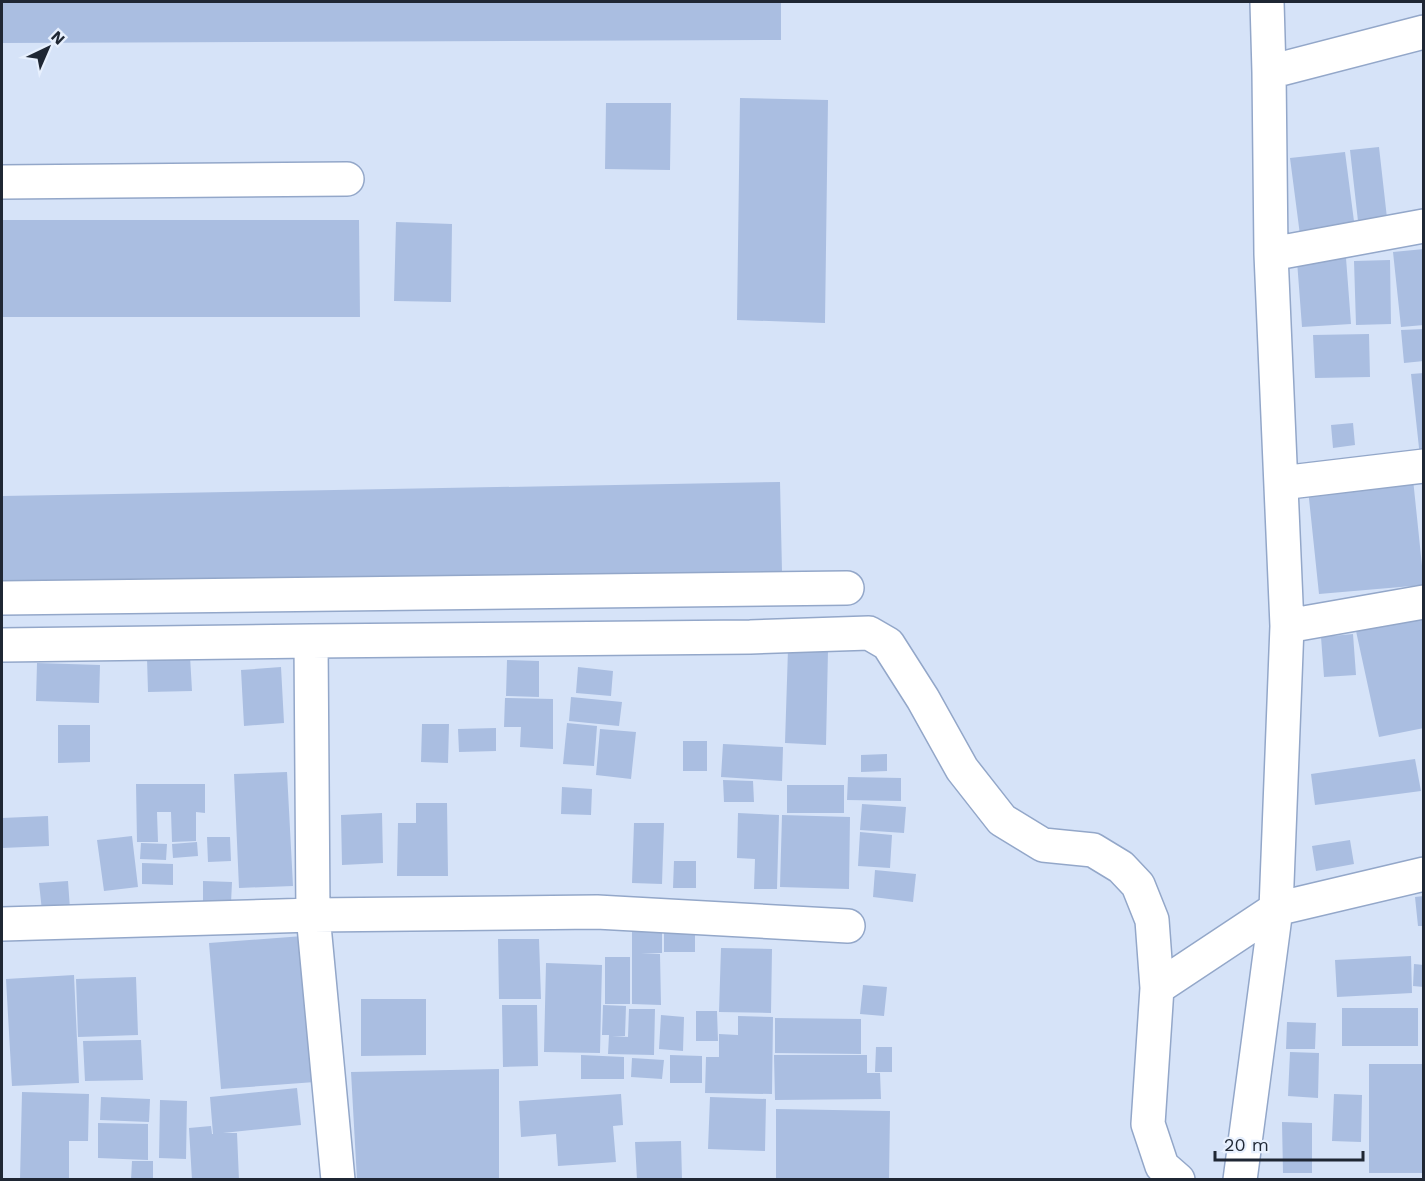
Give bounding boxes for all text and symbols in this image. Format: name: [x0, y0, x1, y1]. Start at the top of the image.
north arrow: [18, 18, 78, 78]
text: N: [47, 27, 69, 49]
scale bar: [1215, 1124, 1364, 1162]
text: 20 m: [1224, 1134, 1269, 1155]

